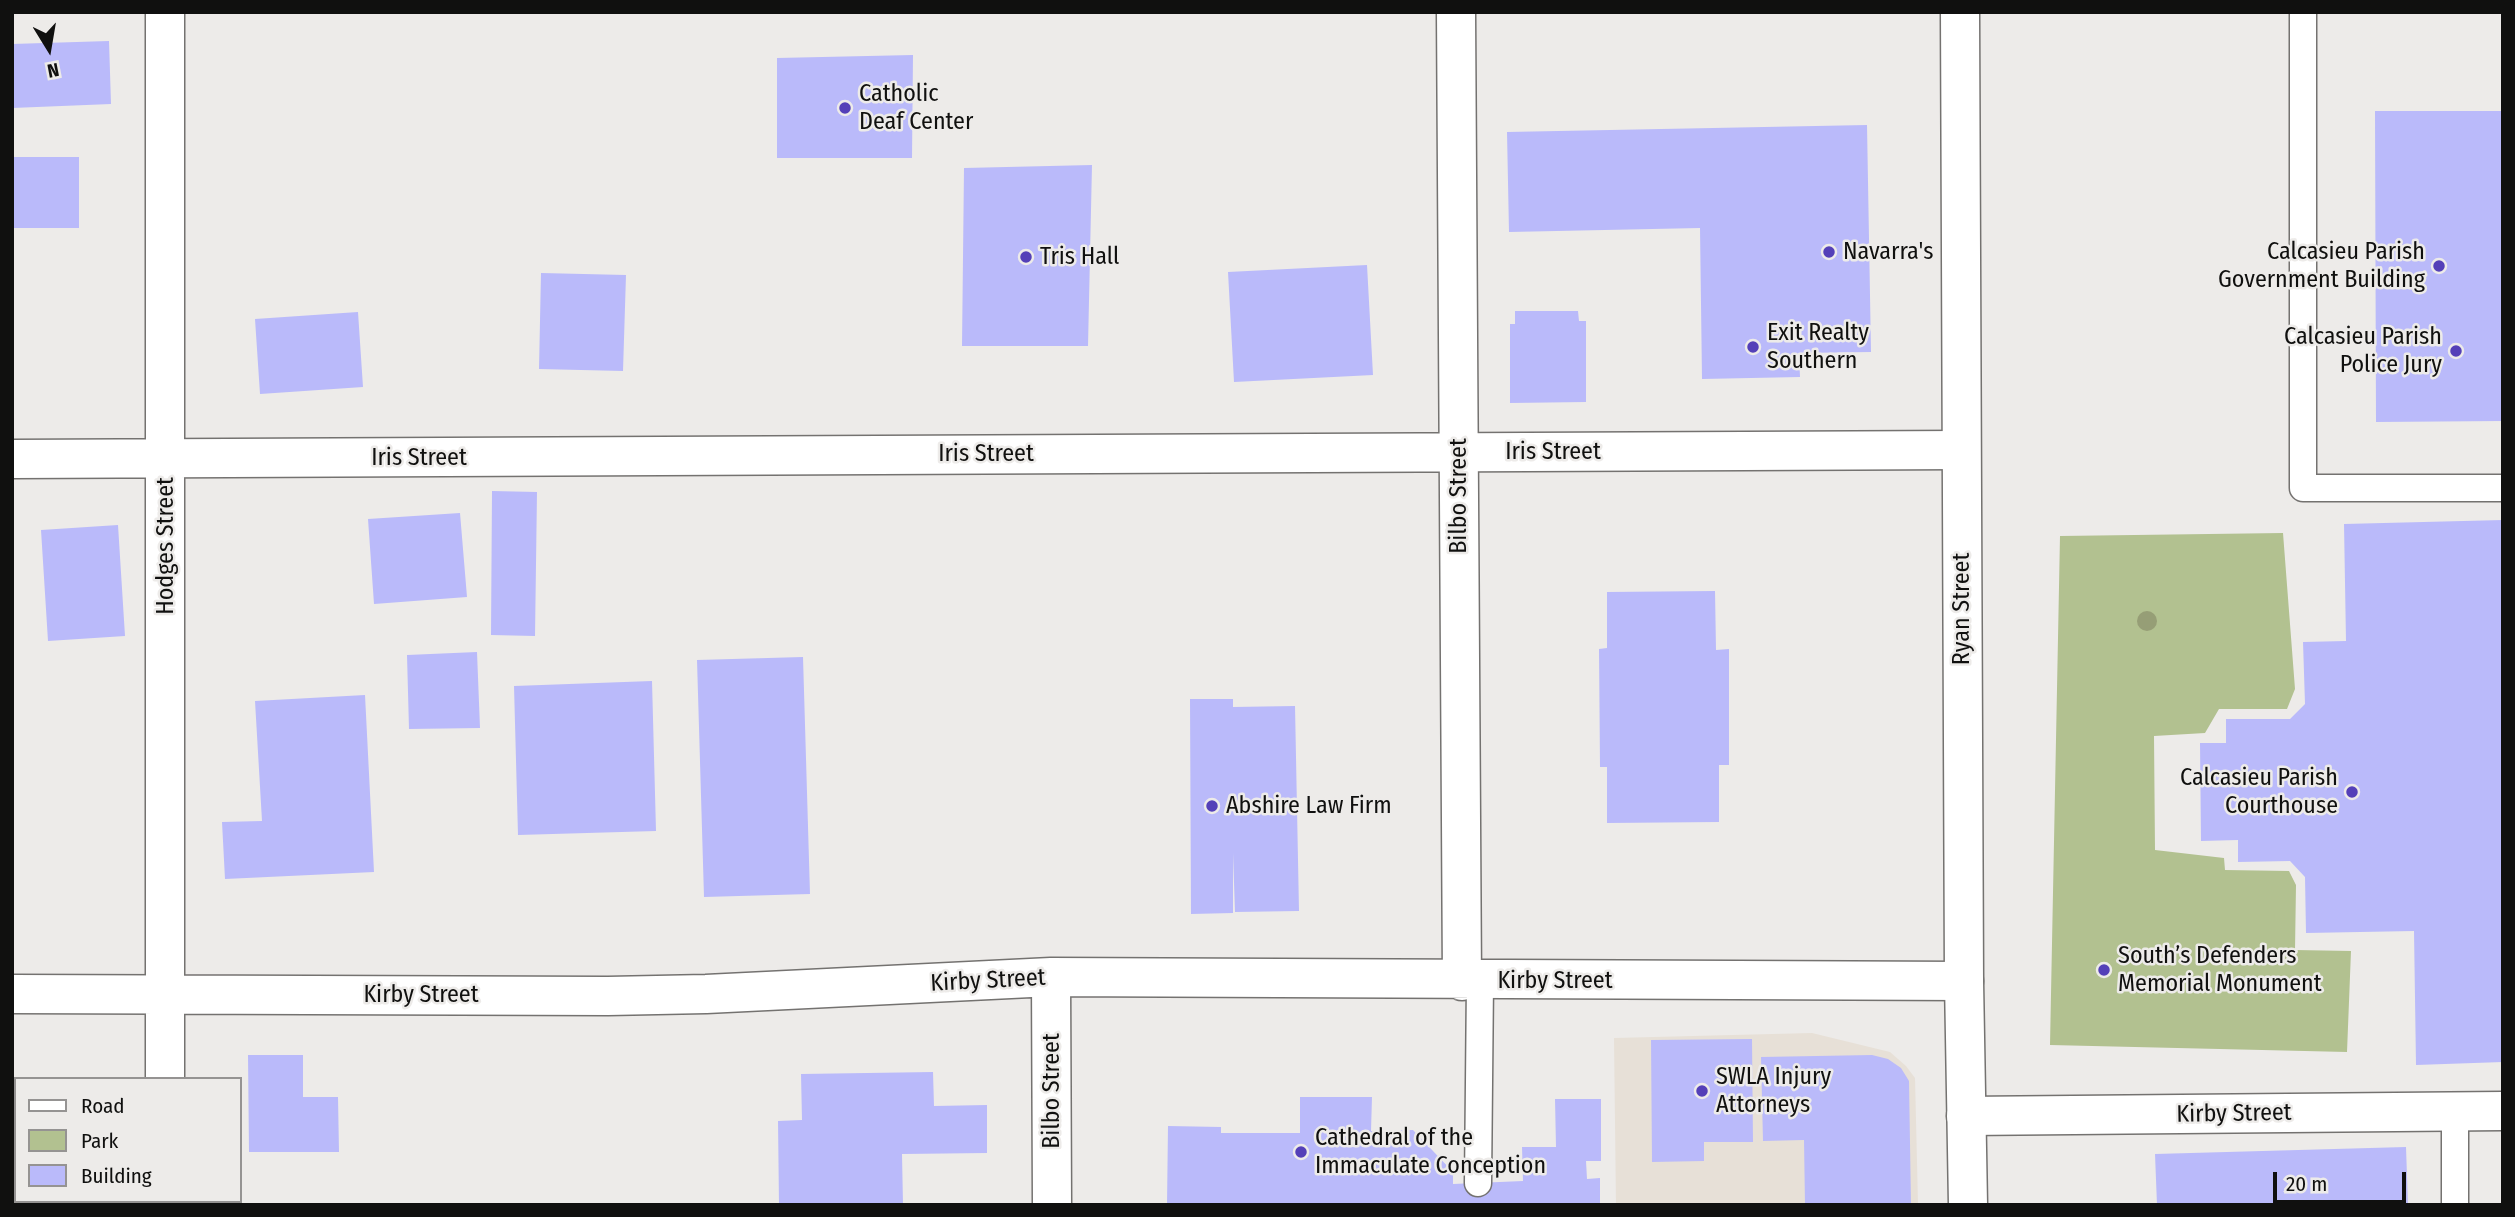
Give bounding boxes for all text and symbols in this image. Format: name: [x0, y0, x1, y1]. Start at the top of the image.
north arrow: [14, 14, 84, 84]
text: N: [45, 58, 61, 82]
place label: Catholic Deaf Center: [859, 80, 973, 136]
marker: Catholic Deaf Center: [837, 100, 853, 116]
place label: Navarra's: [1843, 238, 1933, 266]
place label: Calcasieu Parish Government Building: [2218, 238, 2425, 294]
place label: Tris Hall: [1040, 243, 1119, 271]
marker: Navarra's: [1821, 244, 1837, 260]
marker: Tris Hall: [1018, 249, 1034, 265]
marker: Calcasieu Parish Government Building: [2431, 258, 2447, 274]
place label: Exit Realty Southern: [1767, 319, 1869, 375]
place label: Calcasieu Parish Police Jury: [2284, 323, 2442, 379]
marker: Exit Realty Southern: [1745, 339, 1761, 355]
marker: Calcasieu Parish Police Jury: [2448, 343, 2464, 359]
street label: Bilbo Street: [1445, 438, 1473, 554]
street label: Iris Street: [1505, 438, 1601, 466]
street label: Iris Street: [938, 440, 1034, 468]
street label: Iris Street: [371, 444, 467, 472]
street label: Hodges Street: [152, 477, 180, 615]
street label: Ryan Street: [1948, 553, 1976, 665]
place label: Calcasieu Parish Courthouse: [2180, 764, 2338, 820]
marker: Calcasieu Parish Courthouse: [2344, 784, 2360, 800]
place label: Abshire Law Firm: [1226, 792, 1392, 820]
marker: Abshire Law Firm: [1204, 798, 1220, 814]
place label: South’s Defenders Memorial Monument: [2118, 942, 2322, 998]
marker: South’s Defenders Memorial Monument: [2096, 962, 2112, 978]
street label: Kirby Street: [930, 964, 1046, 998]
street label: Kirby Street: [1497, 967, 1613, 995]
street label: Kirby Street: [363, 981, 479, 1009]
street label: Bilbo Street: [1038, 1033, 1066, 1149]
place label: SWLA Injury Attorneys: [1716, 1063, 1831, 1119]
legend: [14, 1077, 242, 1203]
marker: SWLA Injury Attorneys: [1694, 1083, 1710, 1099]
text: Road: [81, 1093, 125, 1119]
street label: Kirby Street: [2176, 1099, 2292, 1129]
place label: Cathedral of the Immaculate Conception: [1315, 1124, 1546, 1180]
text: Park: [81, 1128, 118, 1154]
marker: Cathedral of the Immaculate Conception: [1293, 1144, 1309, 1160]
scale bar: [2277, 1158, 2410, 1202]
text: Building: [81, 1163, 152, 1189]
text: 20 m: [2286, 1171, 2327, 1197]

